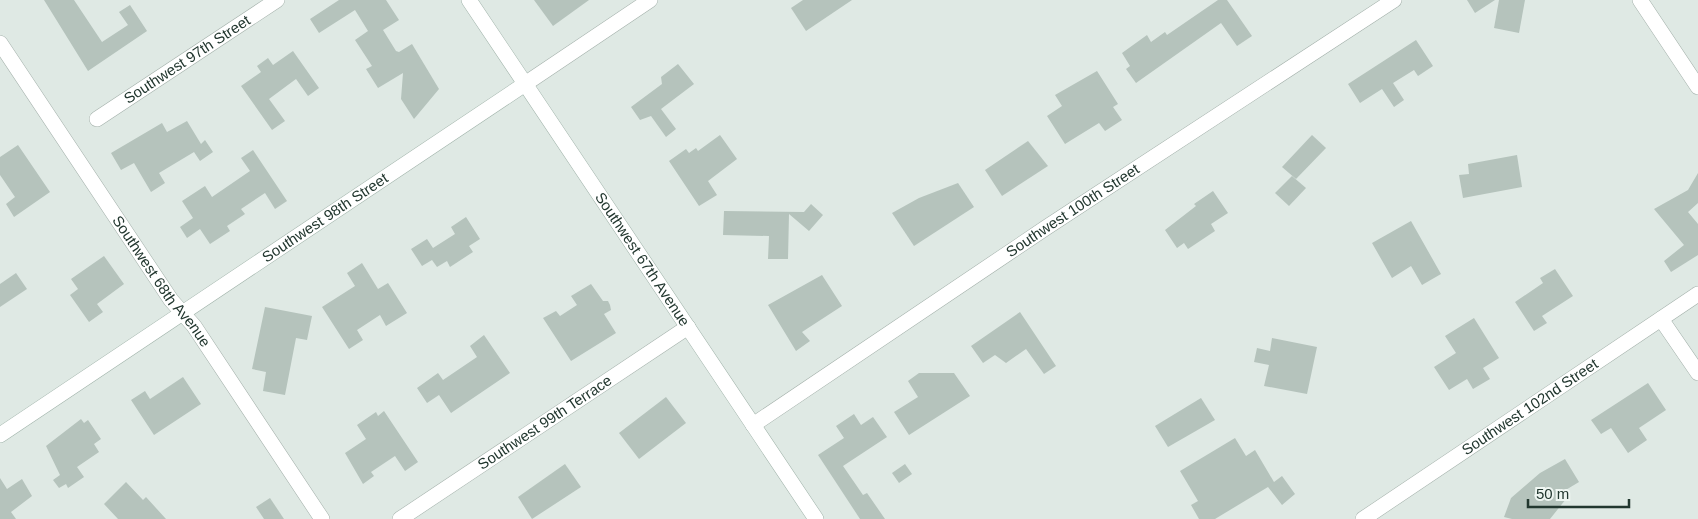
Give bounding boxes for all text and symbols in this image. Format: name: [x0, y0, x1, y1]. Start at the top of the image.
street label: Southwest 97th Street: [121, 11, 254, 107]
street label: Southwest 100th Street: [1003, 160, 1143, 260]
street label: Southwest 98th Street: [259, 169, 392, 265]
street label: Southwest 67th Avenue: [592, 189, 694, 329]
street label: Southwest 68th Avenue: [109, 212, 214, 350]
street label: Southwest 102nd Street: [1458, 354, 1601, 458]
street label: Southwest 99th Terrace: [474, 371, 615, 473]
scale bar: [1528, 476, 1629, 508]
text: 50 m: [1536, 485, 1569, 502]

